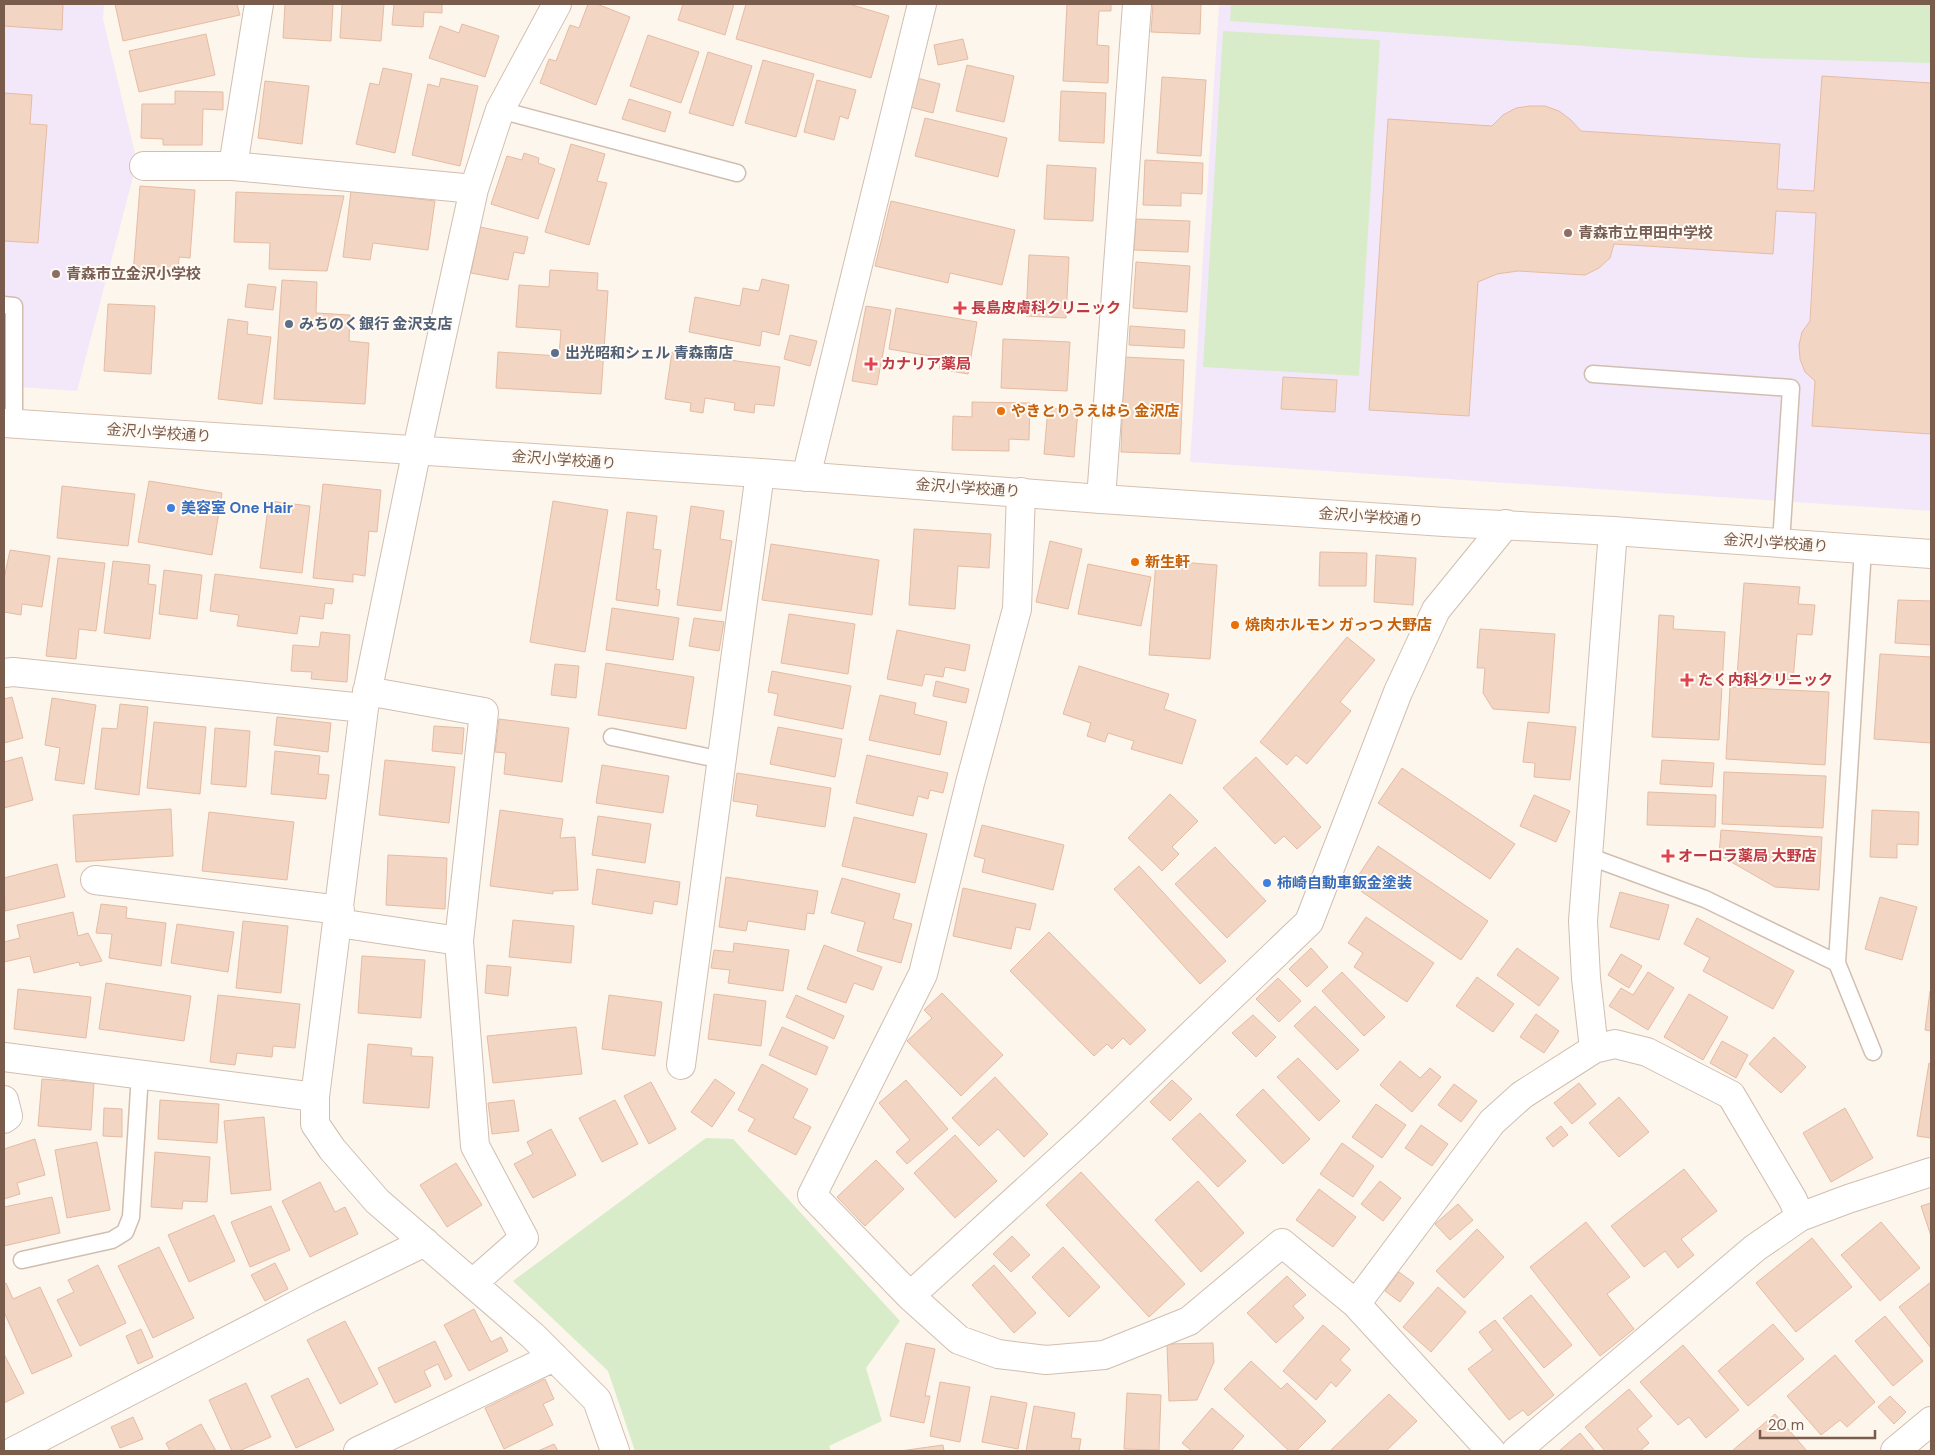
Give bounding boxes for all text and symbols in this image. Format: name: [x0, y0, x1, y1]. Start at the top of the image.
place label: 青森市立甲田中学校: [1578, 223, 1713, 243]
marker: 青森市立甲田中学校: [1562, 227, 1574, 239]
place label: 青森市立金沢小学校: [66, 264, 201, 284]
marker: 青森市立金沢小学校: [50, 268, 62, 280]
place label: 長島皮膚科クリニック: [971, 298, 1121, 318]
marker: 長島皮膚科クリニック: [953, 301, 967, 315]
place label: みちのく銀行 金沢支店: [299, 314, 453, 334]
marker: みちのく銀行 金沢支店: [283, 318, 295, 330]
place label: 出光昭和シェル 青森南店: [565, 343, 734, 363]
marker: 出光昭和シェル 青森南店: [549, 347, 561, 359]
place label: カナリア薬局: [881, 354, 971, 374]
marker: カナリア薬局: [865, 358, 877, 370]
place label: やきとりうえはら 金沢店: [1011, 401, 1180, 421]
marker: やきとりうえはら 金沢店: [995, 405, 1007, 417]
street label: 金沢小学校通り: [106, 419, 212, 447]
street label: 金沢小学校通り: [511, 446, 617, 474]
street label: 金沢小学校通り: [915, 474, 1021, 502]
place label: 美容室 One Hair: [181, 498, 293, 518]
marker: 美容室 One Hair: [165, 502, 177, 514]
street label: 金沢小学校通り: [1318, 503, 1424, 531]
street label: 金沢小学校通り: [1723, 529, 1829, 557]
place label: 新生軒: [1145, 552, 1190, 572]
marker: 新生軒: [1129, 556, 1141, 568]
place label: 焼肉ホルモン ガっつ 大野店: [1245, 615, 1432, 635]
marker: 焼肉ホルモン ガっつ 大野店: [1229, 619, 1241, 631]
place label: たく内科クリニック: [1698, 670, 1833, 690]
marker: たく内科クリニック: [1680, 673, 1694, 687]
place label: オーロラ薬局 大野店: [1678, 846, 1817, 866]
marker: オーロラ薬局 大野店: [1662, 850, 1674, 862]
place label: 柿崎自動車鈑金塗装: [1277, 873, 1412, 893]
marker: 柿崎自動車鈑金塗装: [1261, 877, 1273, 889]
scale bar: [1760, 1408, 1875, 1440]
text: 20 m: [1768, 1415, 1804, 1435]

